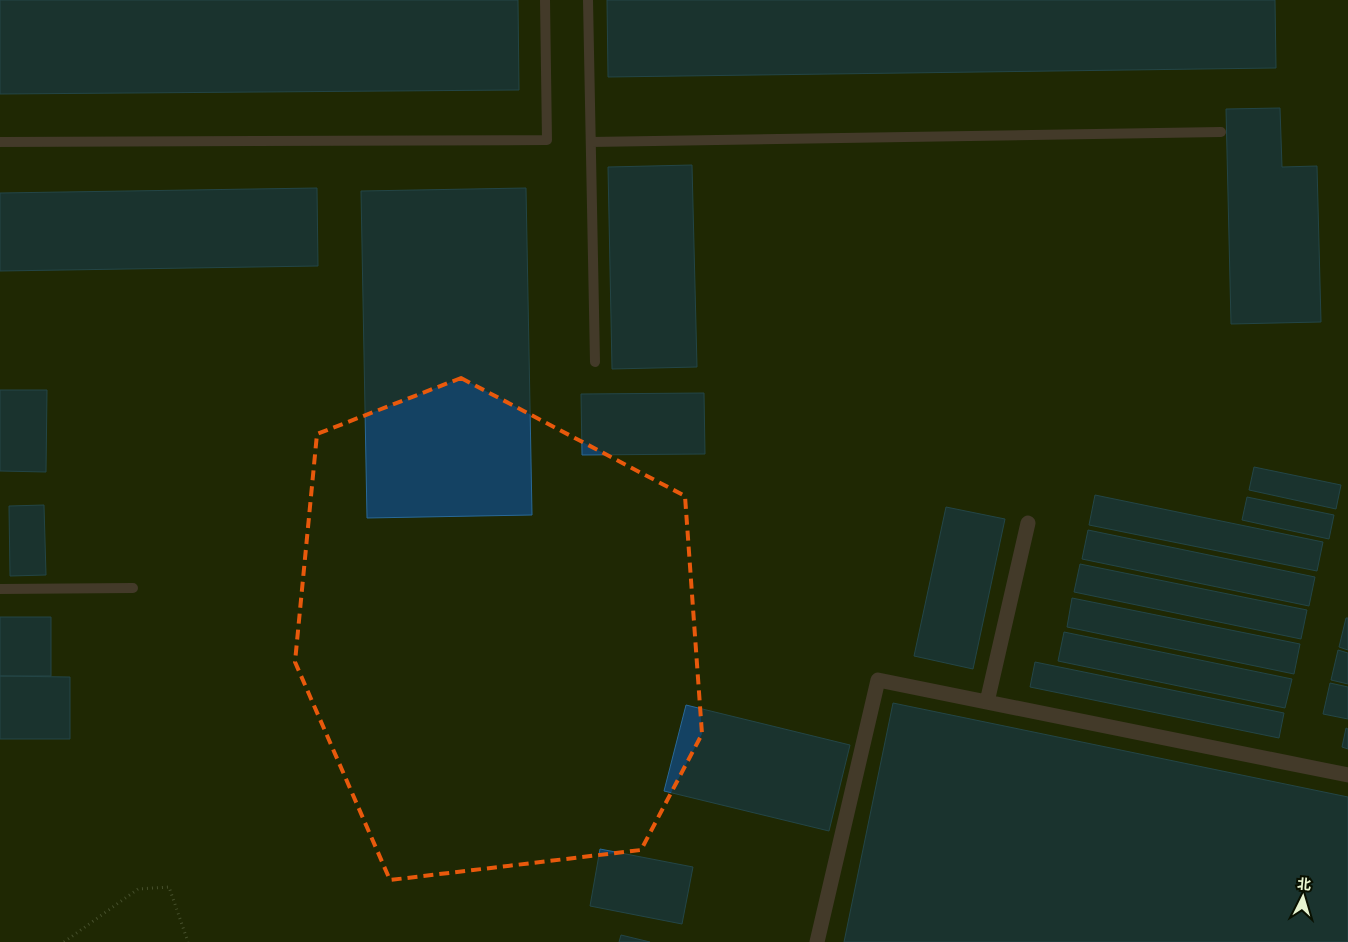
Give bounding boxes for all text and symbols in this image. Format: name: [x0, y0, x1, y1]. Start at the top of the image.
north arrow: [1278, 872, 1328, 922]
text: 北: [1296, 874, 1312, 893]

